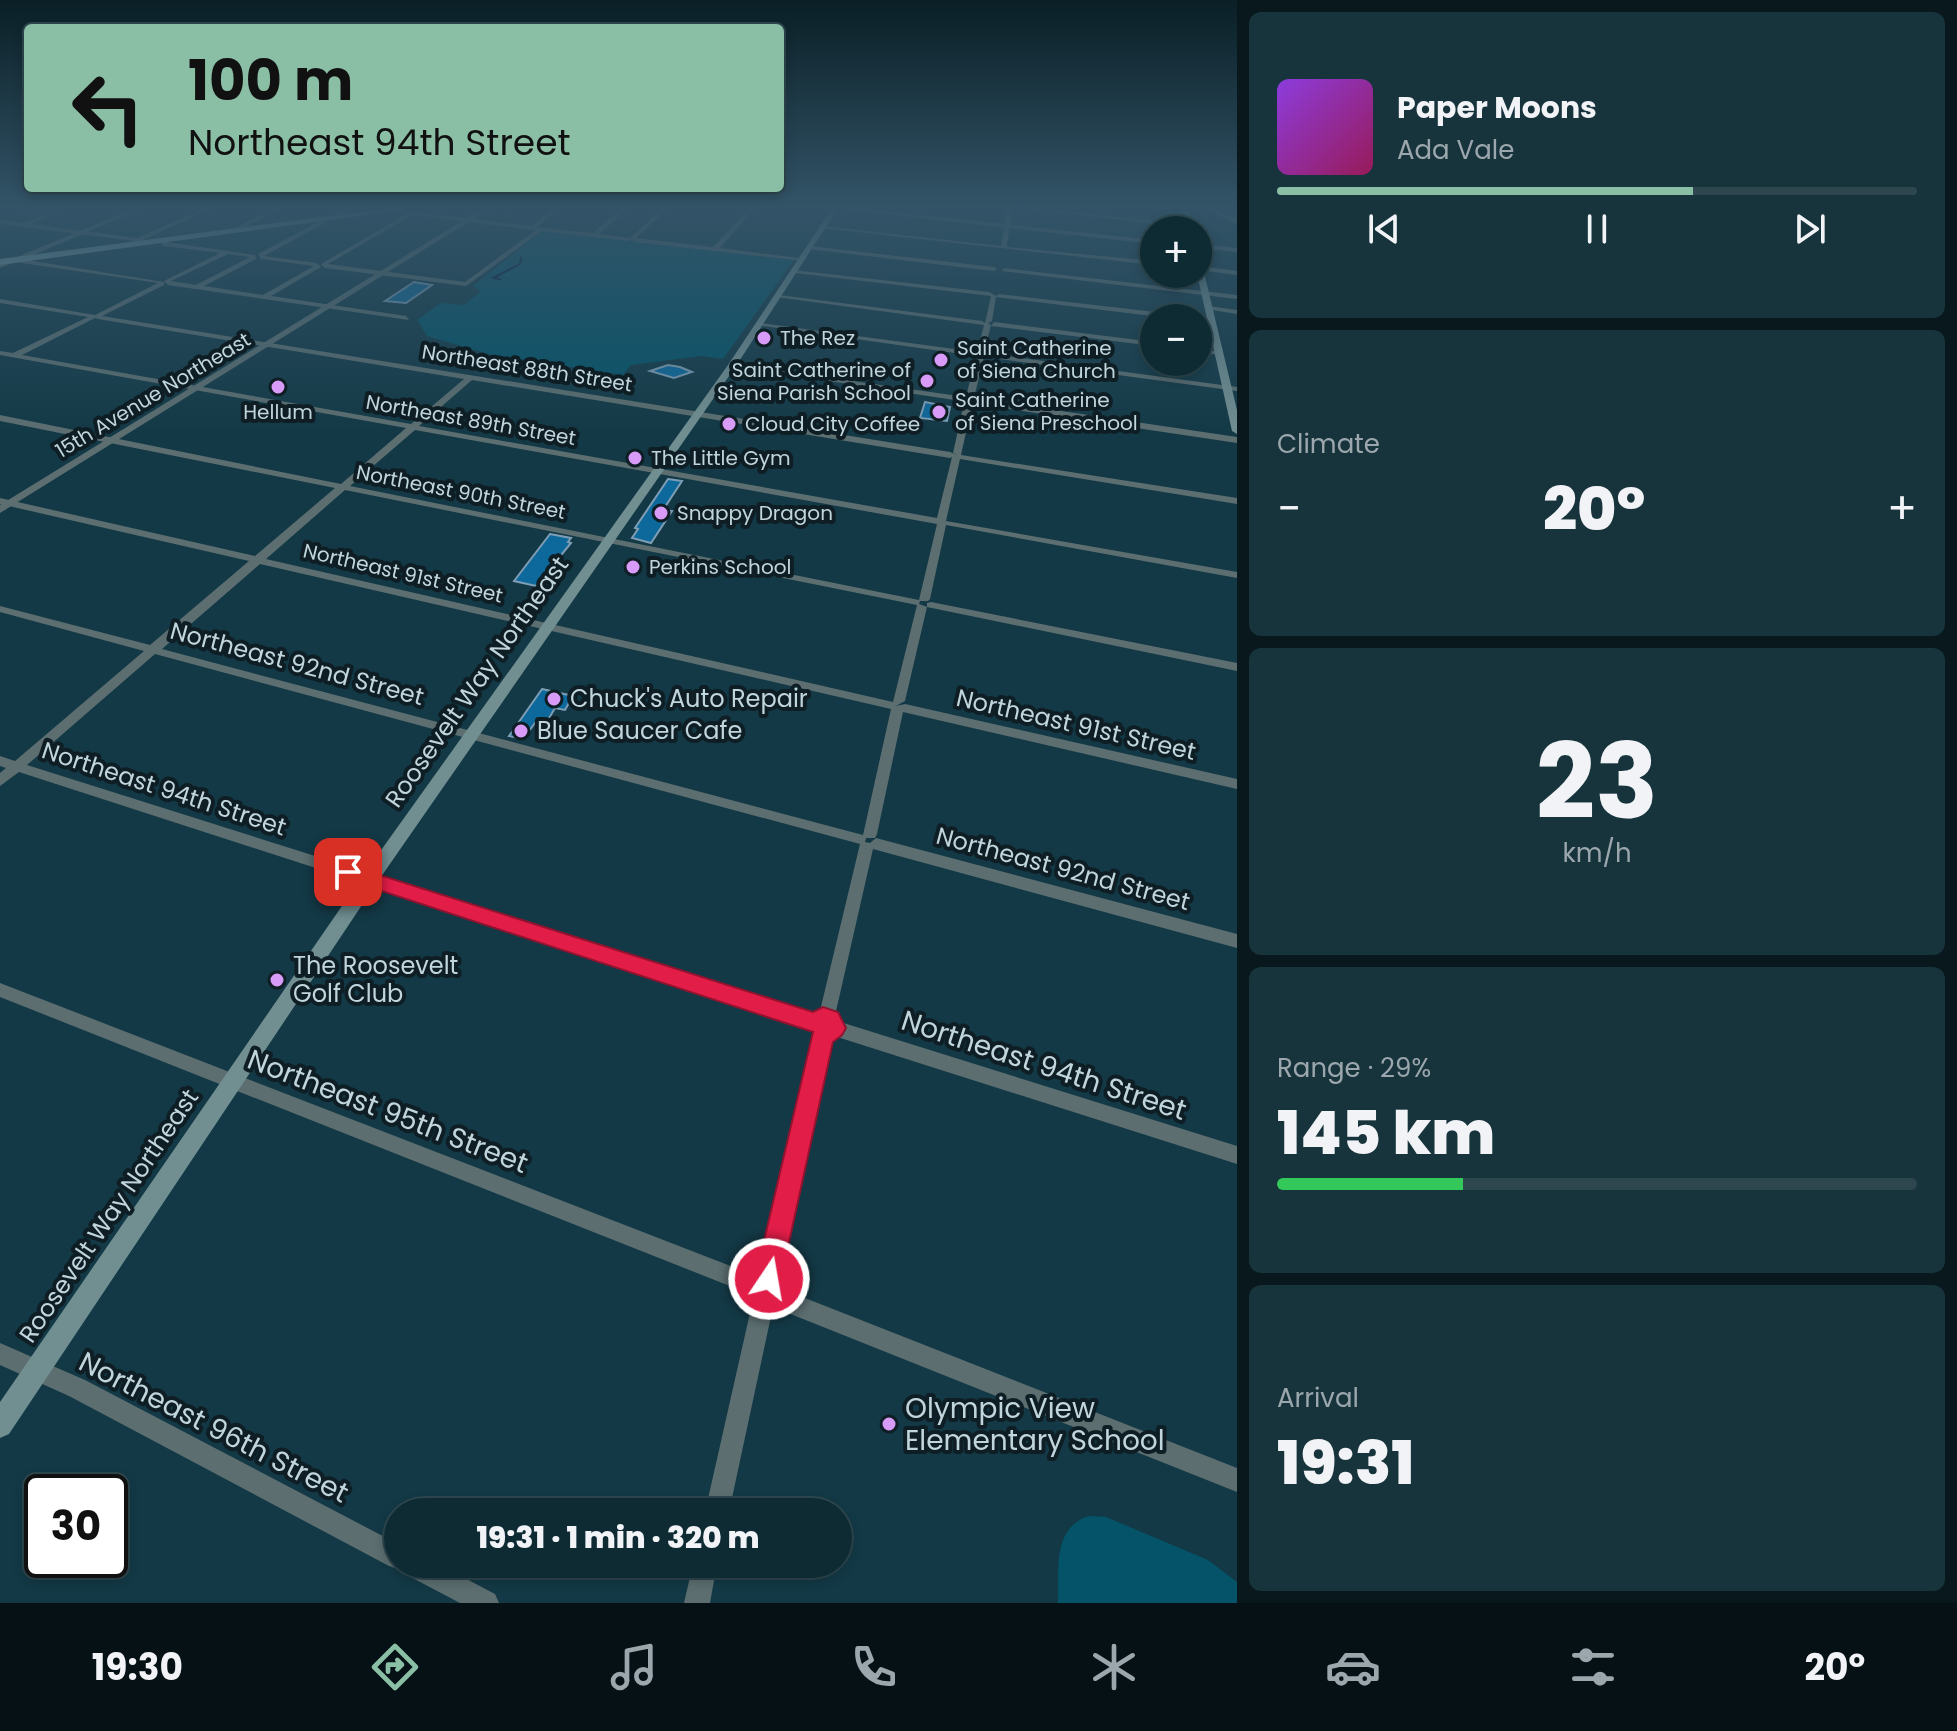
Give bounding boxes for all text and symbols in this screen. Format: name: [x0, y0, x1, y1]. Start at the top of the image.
text: 100 m: [188, 41, 353, 120]
icon: left: [56, 56, 160, 160]
text: Paper Moons: [1397, 86, 1597, 129]
text: Northeast 94th Street: [188, 117, 571, 168]
text: Ada Vale: [1397, 132, 1514, 168]
icon: previous: [1362, 207, 1406, 251]
icon: pause: [1575, 207, 1619, 251]
icon: next: [1788, 207, 1832, 251]
map controls: [1140, 216, 1212, 376]
button: +: [1140, 216, 1212, 288]
button: −: [1140, 304, 1212, 376]
place label: The Rez: [780, 324, 855, 352]
street label: 15th Avenue Northeast: [50, 326, 256, 464]
marker: The Rez: [755, 329, 773, 347]
place label: Saint Catherine of Siena Church: [957, 334, 1116, 385]
street label: Northeast 88th Street: [420, 338, 634, 398]
marker: Saint Catherine of Siena Church: [932, 351, 950, 369]
place label: Saint Catherine of Siena Parish School: [717, 356, 911, 407]
marker: Saint Catherine of Siena Parish School: [918, 372, 936, 390]
marker: Hellum: [269, 378, 287, 396]
place label: Saint Catherine of Siena Preschool: [955, 386, 1138, 437]
street label: Northeast 89th Street: [364, 388, 578, 452]
place label: Hellum: [243, 398, 313, 426]
marker: Saint Catherine of Siena Preschool: [930, 403, 948, 421]
place label: Cloud City Coffee: [745, 410, 920, 438]
marker: Cloud City Coffee: [720, 415, 738, 433]
text: Climate: [1277, 426, 1380, 462]
place label: The Little Gym: [651, 444, 791, 472]
marker: The Little Gym: [626, 449, 644, 467]
street label: Northeast 90th Street: [354, 458, 568, 526]
text: 20°: [1543, 467, 1645, 551]
text: −: [1277, 478, 1301, 539]
text: +: [1887, 478, 1917, 539]
place label: Snappy Dragon: [677, 499, 833, 527]
marker: Snappy Dragon: [652, 504, 670, 522]
street label: Northeast 91st Street: [300, 536, 506, 610]
street label: Roosevelt Way Northeast: [377, 550, 576, 814]
place label: Perkins School: [649, 553, 791, 581]
marker: Perkins School: [624, 558, 642, 576]
street label: Northeast 92nd Street: [167, 614, 428, 713]
street label: Northeast 91st Street: [953, 681, 1199, 768]
place label: Chuck's Auto Repair: [570, 682, 808, 715]
marker: Chuck's Auto Repair: [545, 690, 563, 708]
text: 23: [1536, 709, 1658, 854]
place label: Blue Saucer Cafe: [537, 714, 742, 747]
marker: Blue Saucer Cafe: [512, 722, 530, 740]
street label: Northeast 94th Street: [38, 733, 291, 844]
street label: Northeast 92nd Street: [933, 819, 1194, 918]
text: km/h: [1562, 835, 1632, 871]
pin: [314, 838, 382, 906]
icon: arrive: [326, 850, 370, 894]
place label: The Roosevelt Golf Club: [293, 949, 458, 1010]
marker: The Roosevelt Golf Club: [268, 971, 286, 989]
street label: Northeast 94th Street: [896, 1001, 1191, 1130]
street label: Northeast 95th Street: [242, 1040, 534, 1183]
text: Range · 29%: [1277, 1050, 1431, 1086]
street label: Roosevelt Way Northeast: [11, 1082, 206, 1349]
text: 145 km: [1277, 1091, 1495, 1175]
position arrow: [727, 1237, 811, 1321]
street label: Northeast 96th Street: [72, 1342, 355, 1512]
text: Arrival: [1277, 1380, 1359, 1416]
place label: Olympic View Elementary School: [905, 1389, 1165, 1460]
marker: Olympic View Elementary School: [880, 1415, 898, 1433]
text: 19:31: [1277, 1421, 1415, 1505]
speed limit sign: 30: [24, 1474, 128, 1578]
text: 19:31 · 1 min · 320 m: [476, 1516, 760, 1559]
icon: directions: [367, 1639, 423, 1695]
icon: music: [606, 1639, 662, 1695]
icon: phone: [846, 1639, 902, 1695]
icon: climate: [1086, 1639, 1142, 1695]
icon: car: [1325, 1639, 1381, 1695]
icon: filters: [1565, 1639, 1621, 1695]
text: 19:30: [92, 1642, 183, 1693]
text: 20°: [1804, 1642, 1865, 1693]

